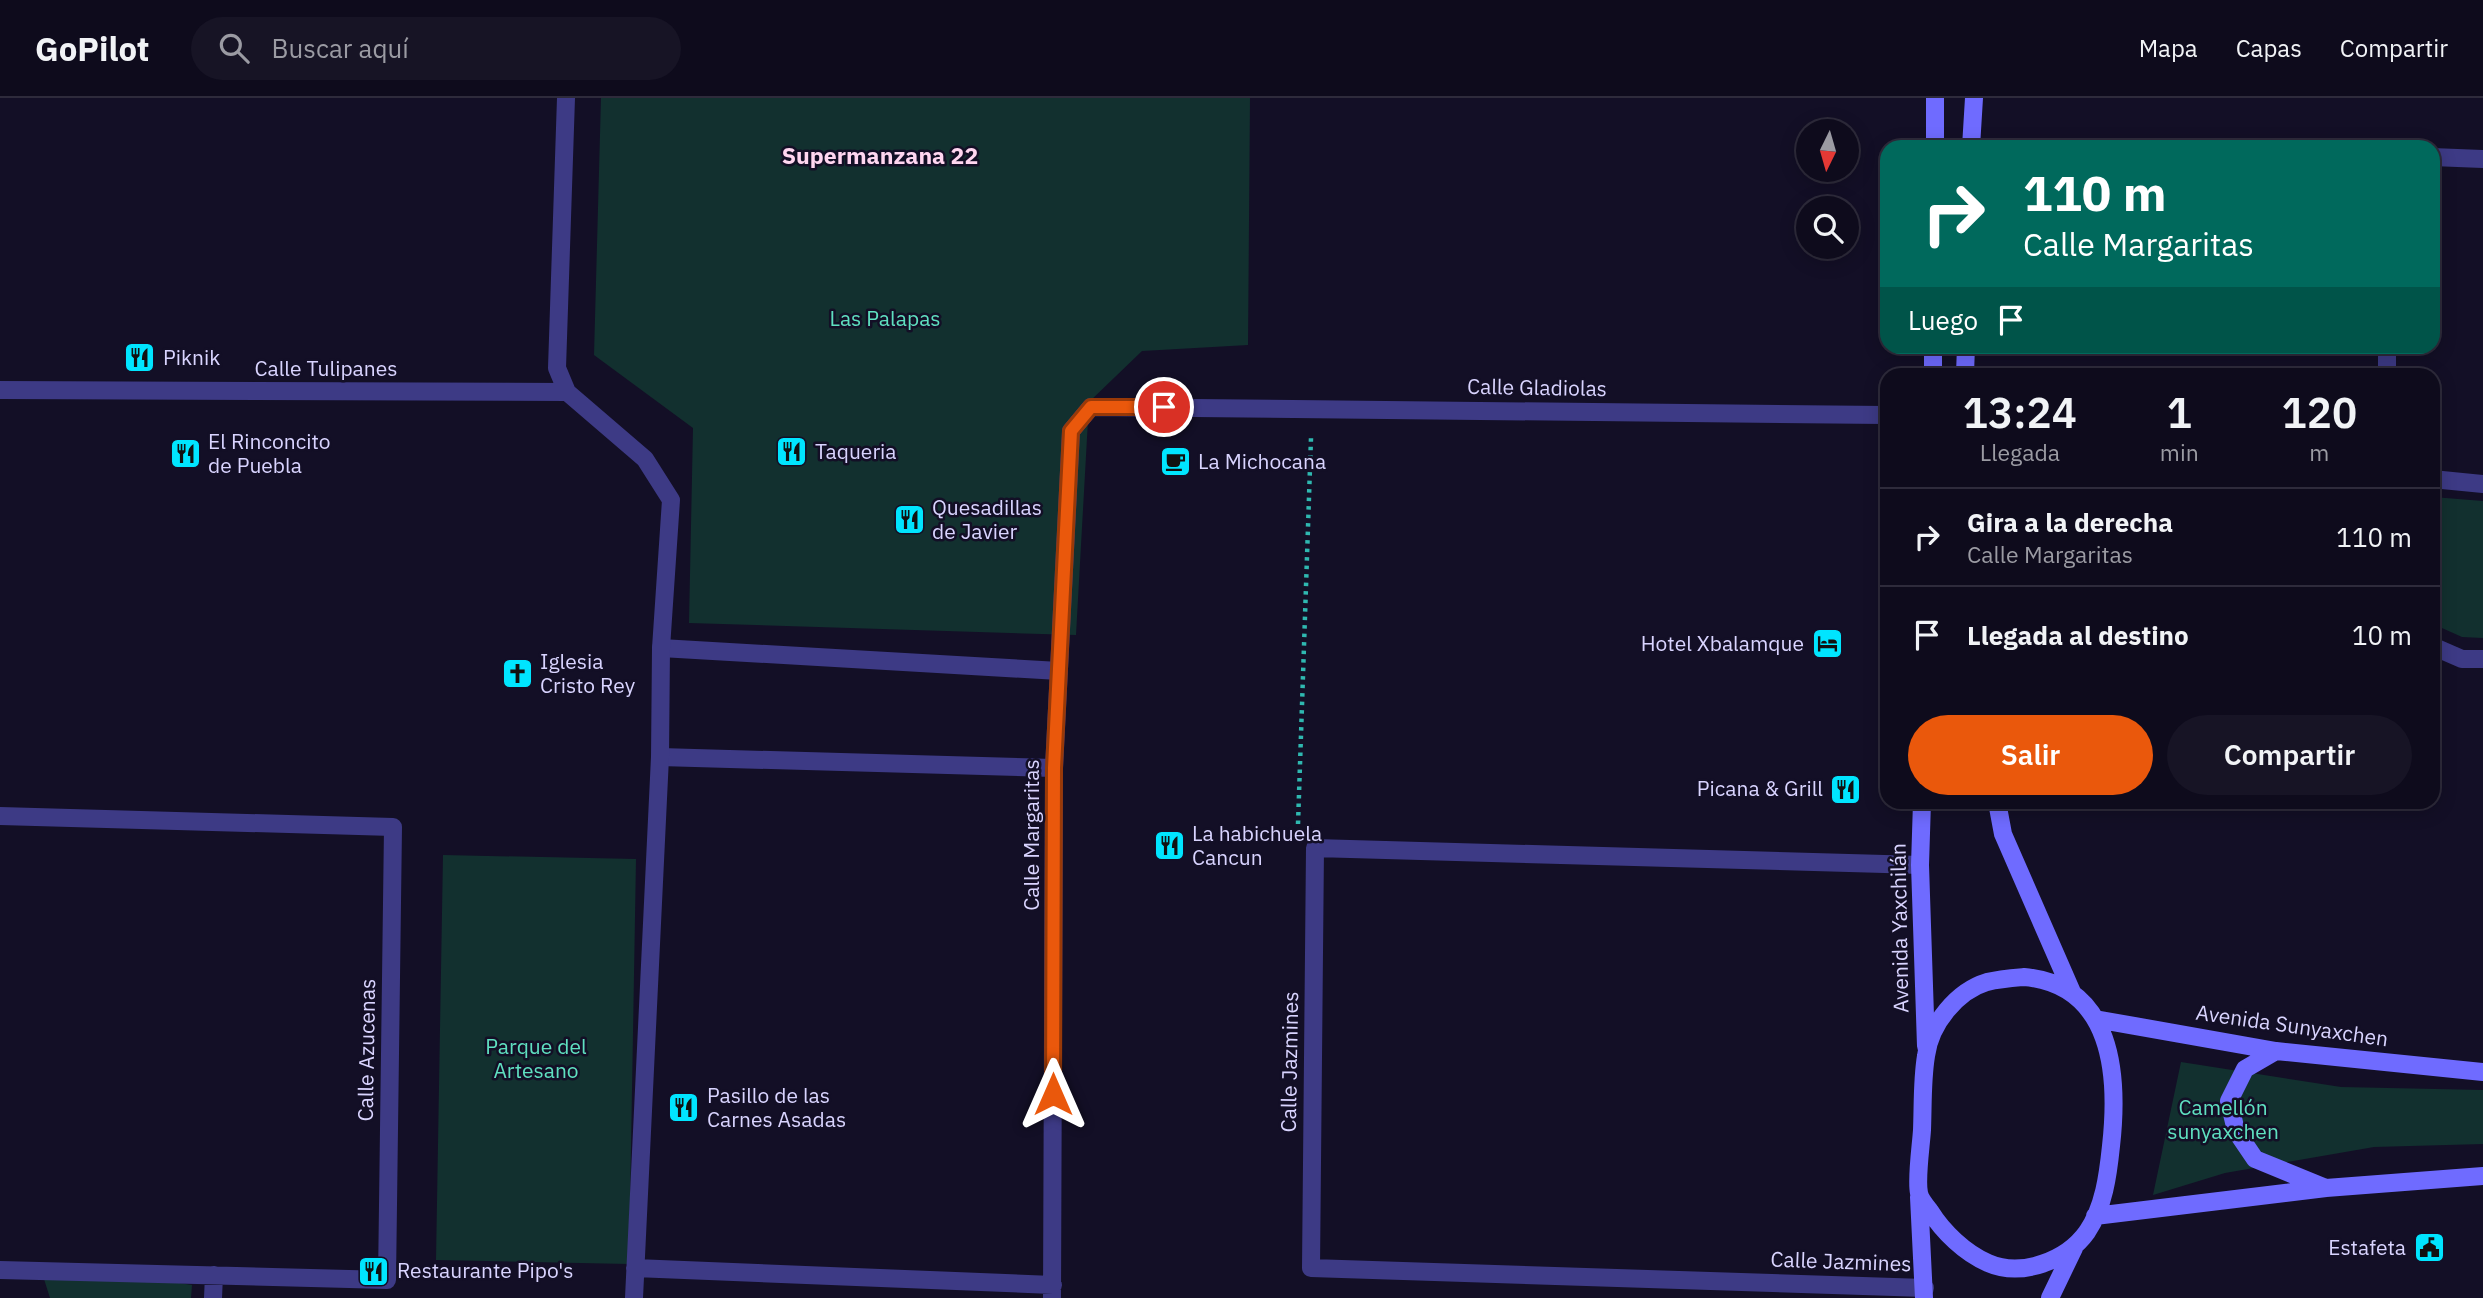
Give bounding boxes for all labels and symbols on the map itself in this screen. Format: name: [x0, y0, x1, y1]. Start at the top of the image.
north arrow: [1796, 119, 1858, 182]
district label: Supermanzana 22: [782, 140, 978, 170]
park label: Las Palapas: [829, 304, 941, 332]
restaurant icon: Piknik: [123, 341, 157, 375]
place label: Piknik: [163, 343, 220, 371]
street label: Calle Tulipanes: [255, 354, 398, 382]
street label: Calle Gladiolas: [1467, 372, 1607, 402]
pin: [1134, 377, 1194, 437]
place label: El Rinconcito de Puebla: [208, 427, 331, 479]
restaurant icon: Taqueria: [775, 435, 809, 469]
restaurant icon: El Rinconcito de Puebla: [168, 437, 202, 471]
place label: Taqueria: [815, 437, 897, 465]
cafe icon: La Michocana: [1158, 445, 1192, 479]
place label: La Michocana: [1198, 447, 1326, 475]
place label: Quesadillas de Javier: [932, 493, 1042, 545]
restaurant icon: Quesadillas de Javier: [892, 503, 926, 537]
hotel icon: Hotel Xbalamque: [1810, 627, 1844, 661]
place label: Hotel Xbalamque: [1641, 629, 1804, 657]
place label: Iglesia Cristo Rey: [540, 647, 636, 699]
church icon: Iglesia Cristo Rey: [500, 657, 534, 691]
street label: Calle Margaritas: [1017, 759, 1045, 911]
restaurant icon: Picana & Grill: [1829, 772, 1863, 806]
place label: Picana & Grill: [1697, 774, 1823, 802]
place label: La habichuela Cancun: [1192, 819, 1322, 871]
restaurant icon: La habichuela Cancun: [1152, 829, 1186, 863]
street label: Avenida Yaxchilán: [1884, 843, 1914, 1013]
street label: Calle Azucenas: [351, 978, 381, 1122]
street label: Calle Jazmines: [1274, 991, 1304, 1133]
street label: Avenida Sunyaxchen: [2194, 998, 2390, 1052]
park label: Parque del Artesano: [485, 1032, 587, 1084]
position arrow: [1016, 1057, 1090, 1131]
place label: Pasillo de las Carnes Asadas: [707, 1081, 846, 1133]
restaurant icon: Pasillo de las Carnes Asadas: [667, 1091, 701, 1125]
park label: Camellón sunyaxchen: [2167, 1093, 2279, 1145]
public building icon: Estafeta: [2412, 1231, 2446, 1265]
place label: Estafeta: [2328, 1233, 2406, 1261]
street label: Calle Jazmines: [1770, 1245, 1912, 1277]
restaurant icon: Restaurante Pipo's: [357, 1254, 391, 1288]
place label: Restaurante Pipo's: [397, 1256, 574, 1284]

